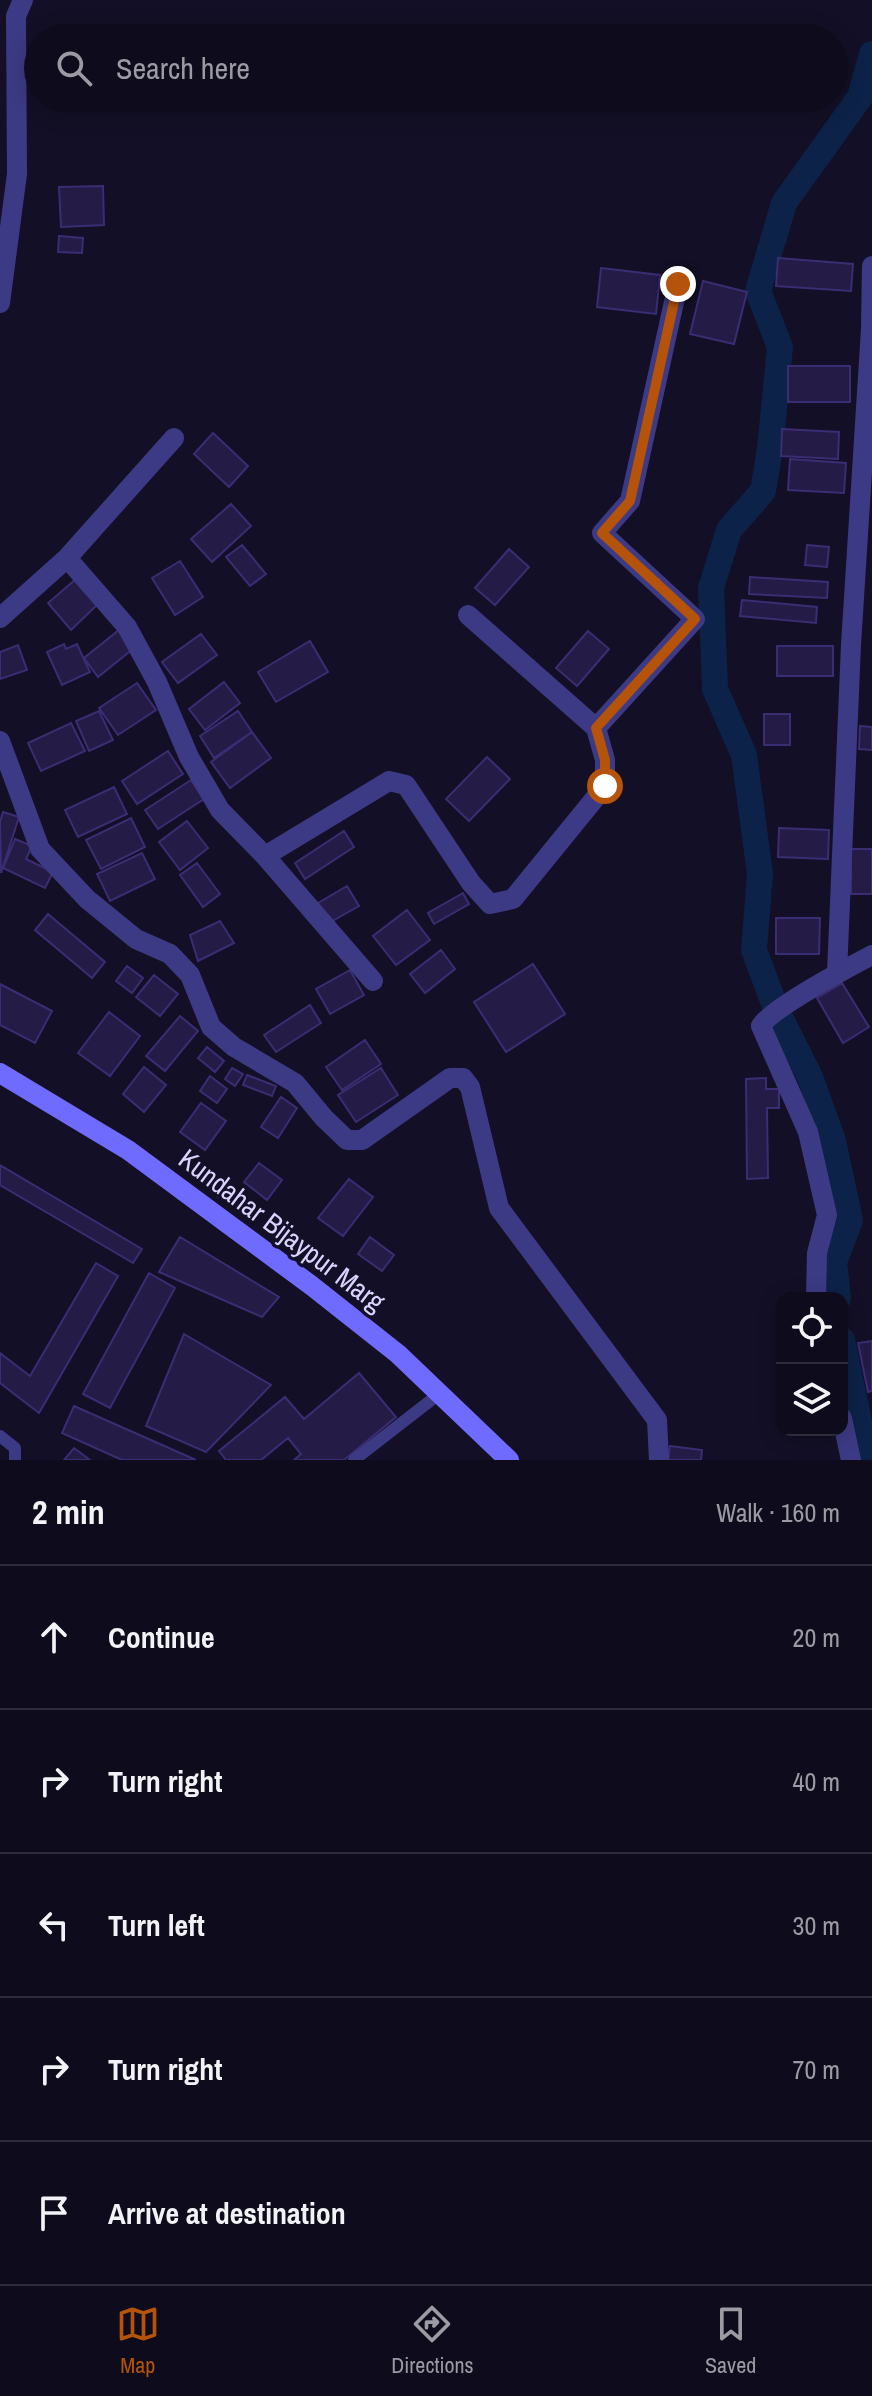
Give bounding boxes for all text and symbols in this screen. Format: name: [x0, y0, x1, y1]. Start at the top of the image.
search box: [24, 24, 848, 112]
icon: search: [52, 46, 96, 90]
text: Search here: [116, 48, 250, 88]
route end: [660, 266, 696, 302]
route start: [587, 768, 623, 804]
street label: Kundahar Bijaypur Marg: [171, 1140, 393, 1320]
map controls: [776, 1292, 848, 1436]
button: locate: [776, 1292, 848, 1364]
button: layers: [776, 1364, 848, 1436]
text: 2 min: [32, 1489, 105, 1535]
text: Walk · 160 m: [716, 1495, 840, 1530]
icon: ahead: [32, 1615, 76, 1659]
text: Continue: [108, 1617, 215, 1657]
text: 20 m: [793, 1620, 840, 1655]
icon: right: [32, 1759, 76, 1803]
text: Turn right: [108, 1761, 222, 1801]
text: 40 m: [793, 1764, 840, 1799]
icon: left: [32, 1903, 76, 1947]
text: Turn left: [108, 1905, 205, 1945]
text: 30 m: [793, 1908, 840, 1943]
icon: right: [32, 2047, 76, 2091]
text: Turn right: [108, 2049, 222, 2089]
text: 70 m: [793, 2052, 840, 2087]
icon: arrive: [32, 2191, 76, 2235]
text: Arrive at destination: [108, 2193, 346, 2233]
tab: Map: [116, 2302, 160, 2380]
tab: Directions: [391, 2302, 474, 2380]
tab: Saved: [705, 2302, 756, 2380]

